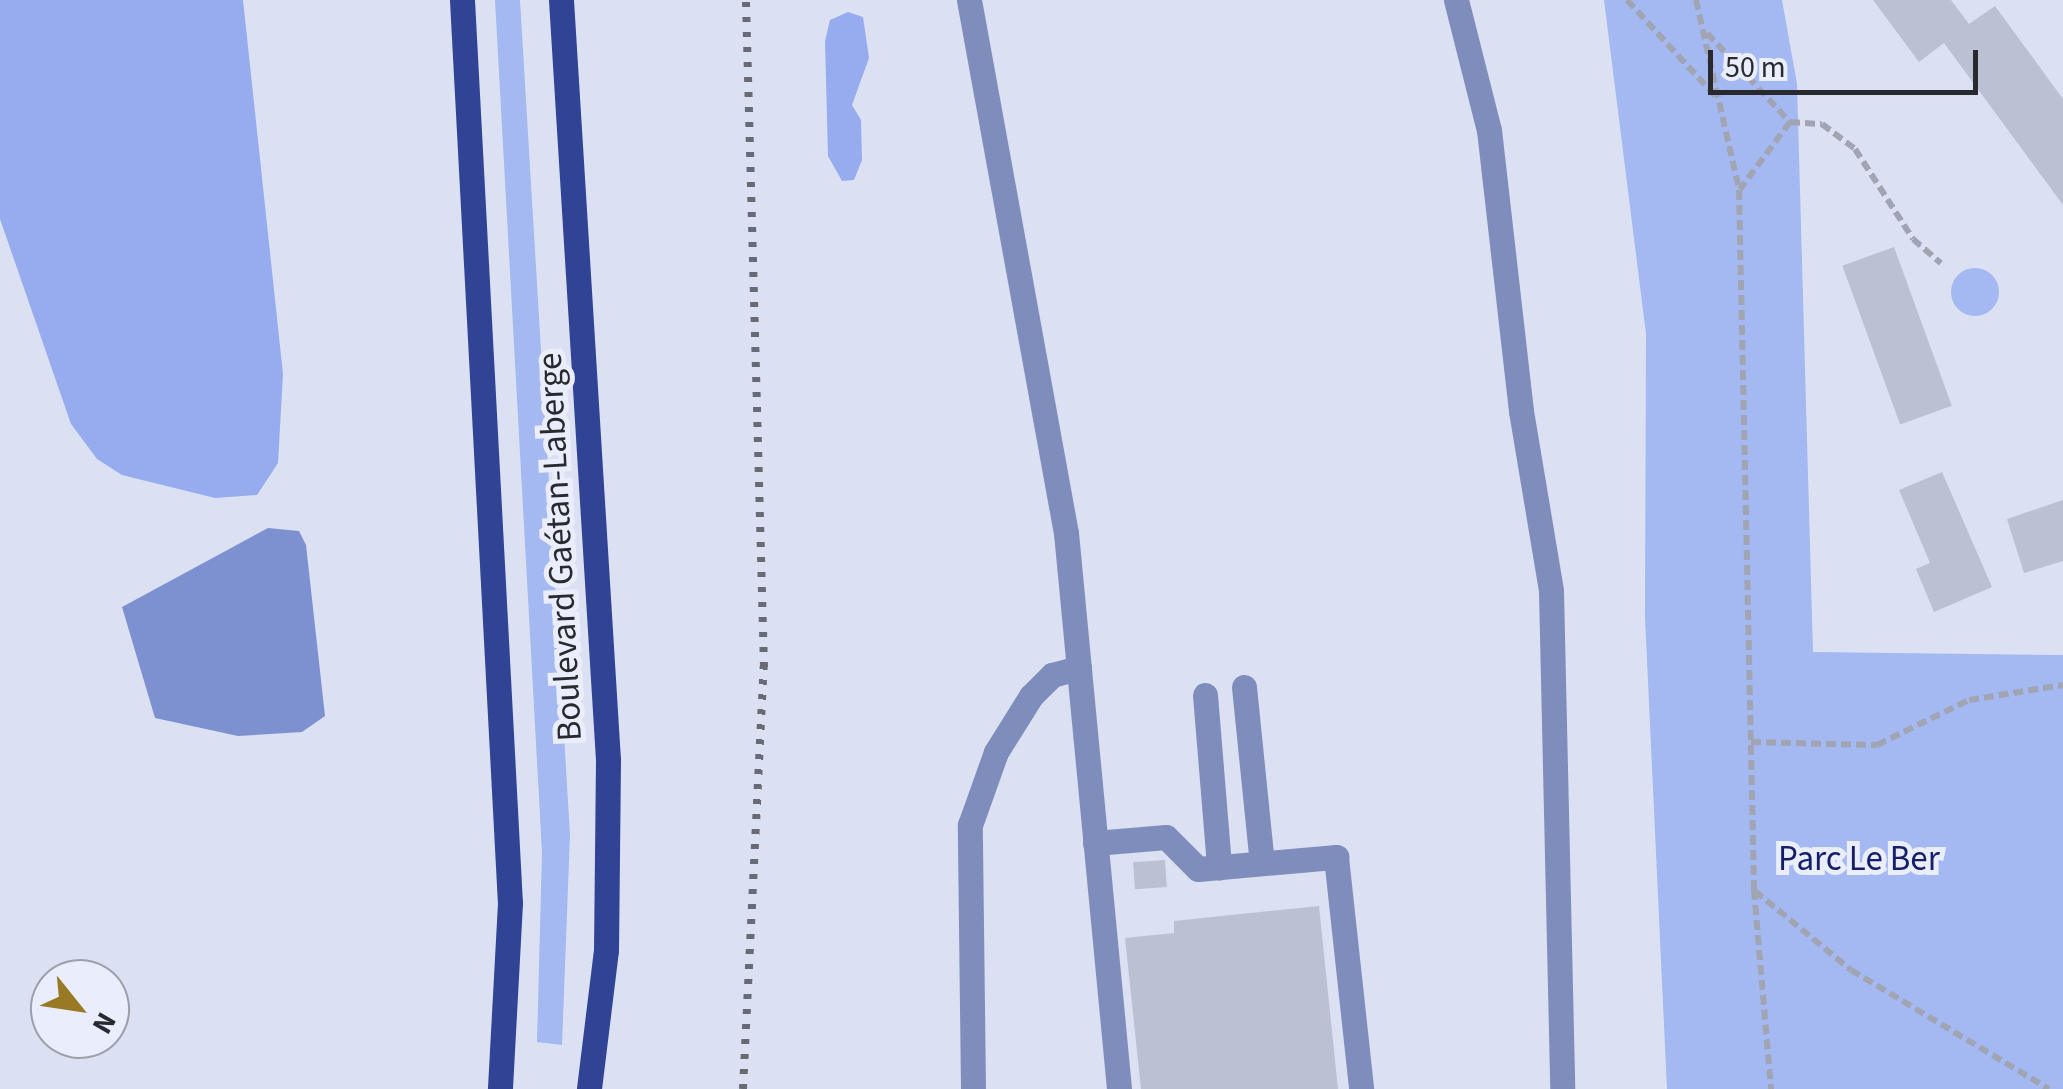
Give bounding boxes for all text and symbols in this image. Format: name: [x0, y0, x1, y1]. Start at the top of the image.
scale bar: [1713, 30, 1983, 92]
text: 50 m: [1725, 46, 1786, 89]
street label: Boulevard Gaétan-Laberge: [529, 352, 591, 742]
park label: Parc Le Ber: [1778, 838, 1940, 880]
north arrow: [30, 959, 130, 1059]
text: N: [82, 1005, 126, 1041]

